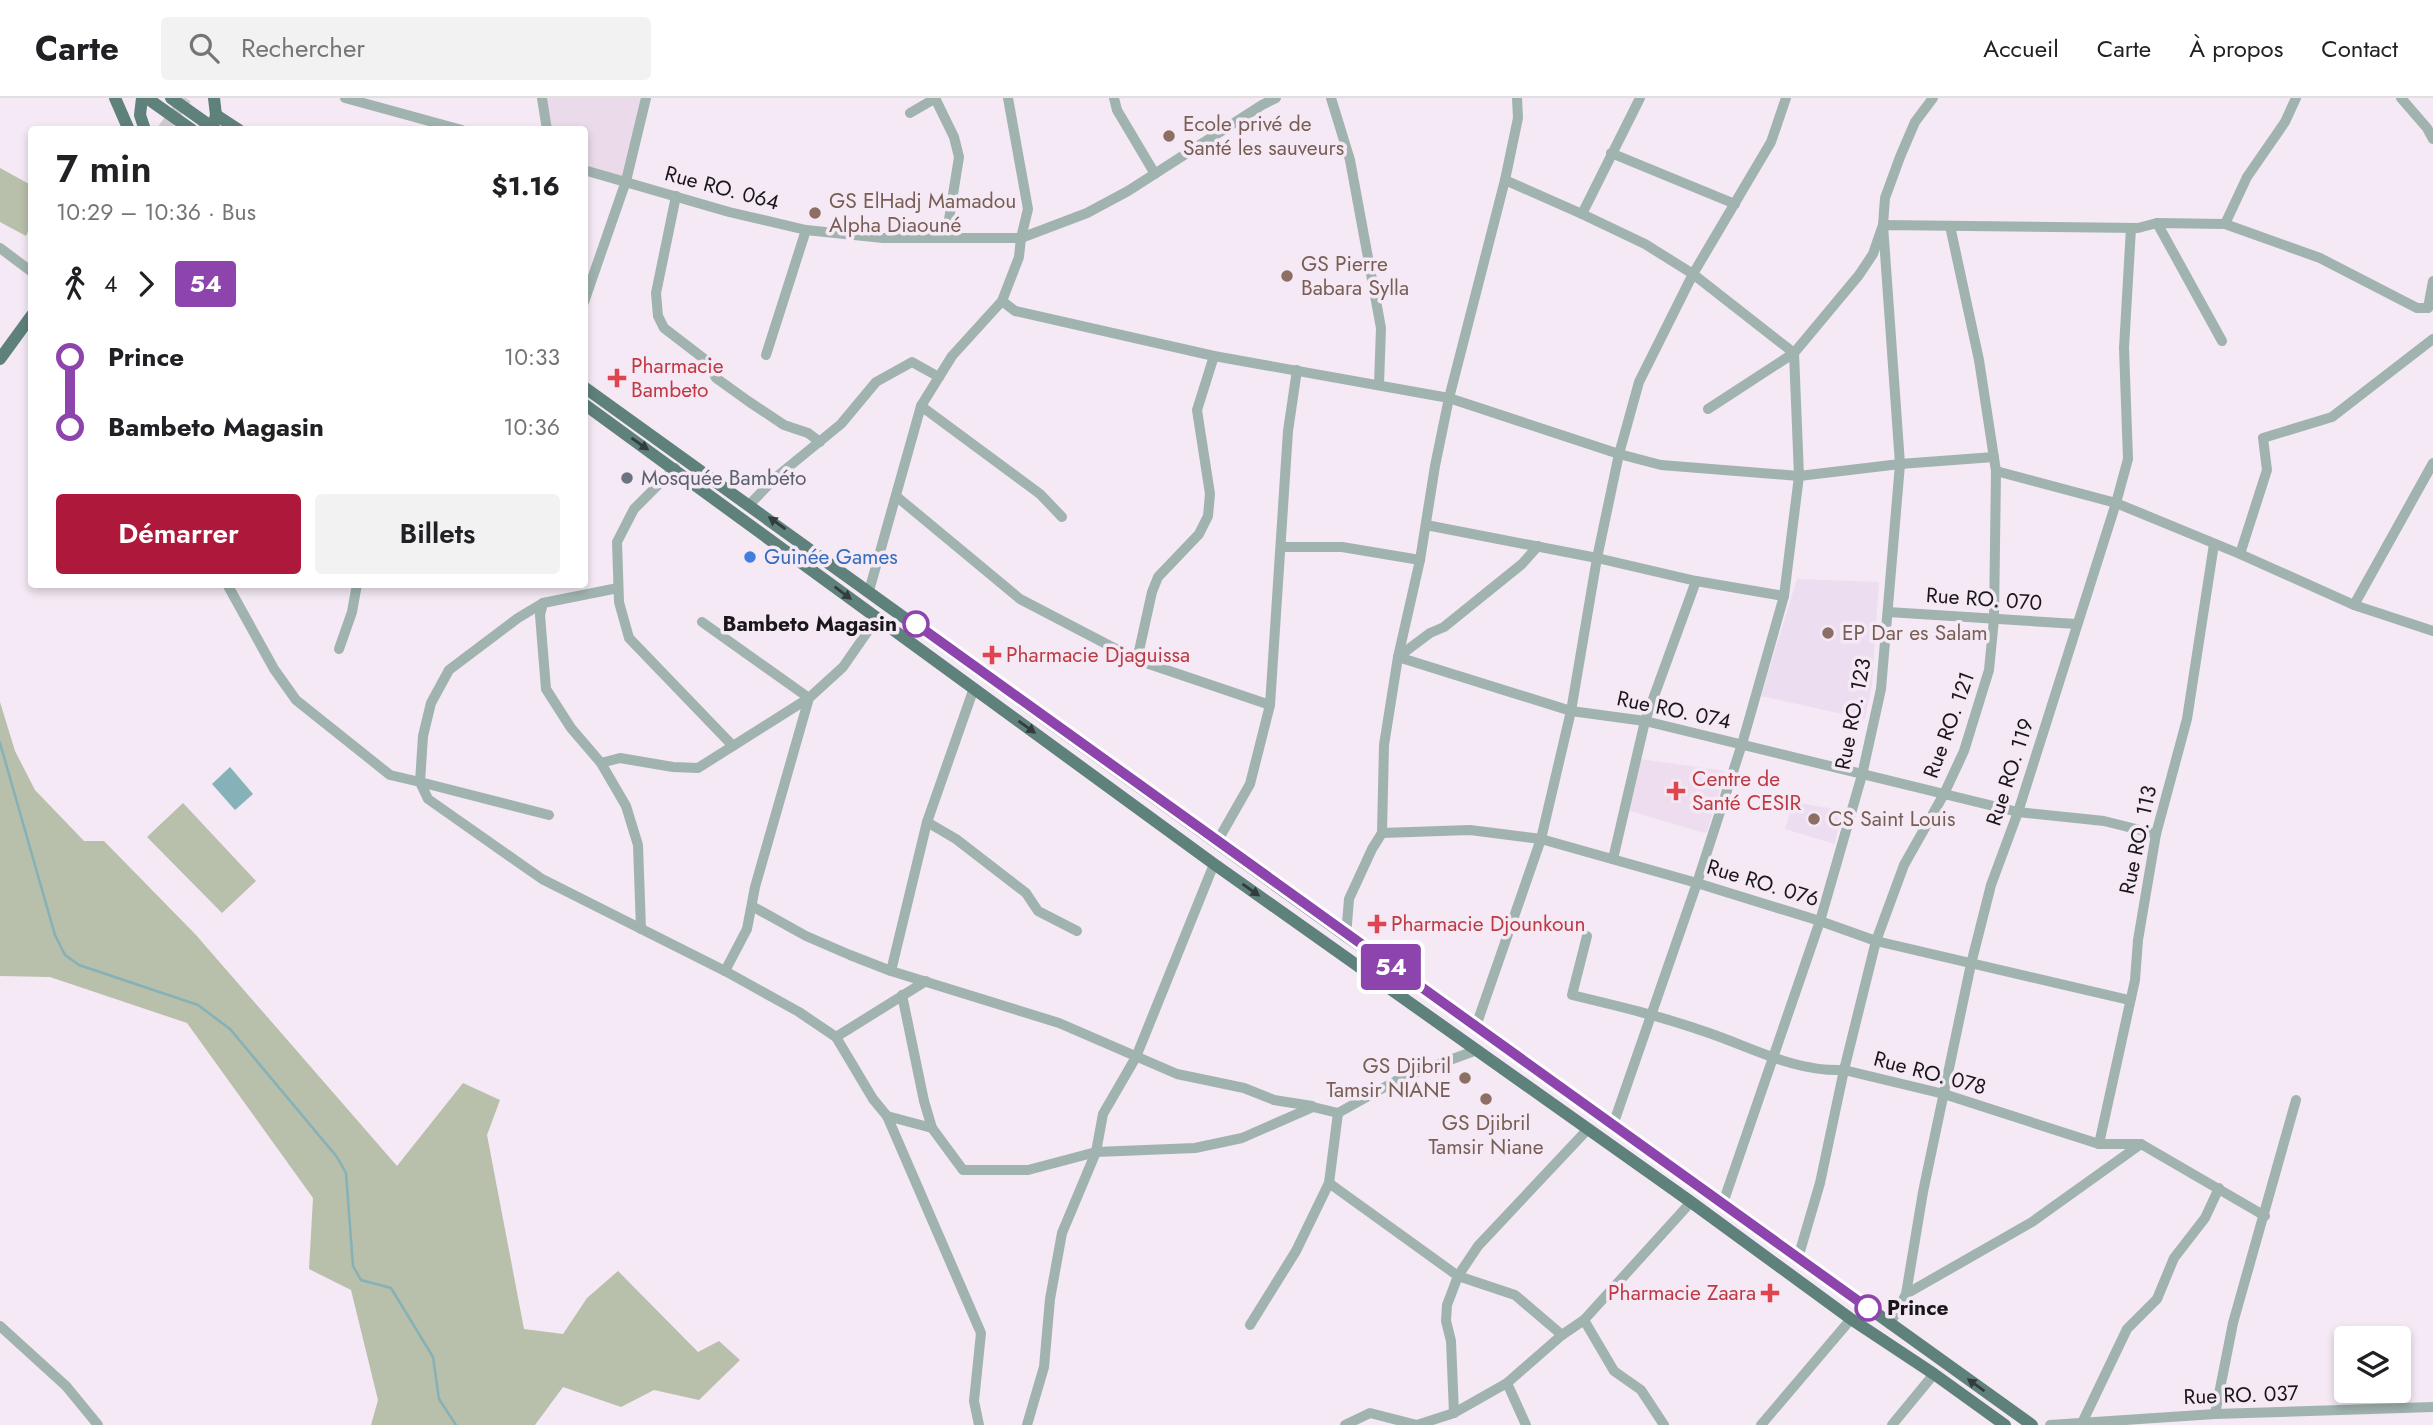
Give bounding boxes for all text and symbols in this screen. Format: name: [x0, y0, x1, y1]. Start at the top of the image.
search box: [161, 17, 651, 80]
text: Carte: [35, 25, 119, 72]
icon: search: [185, 29, 223, 67]
text: Rechercher: [241, 29, 365, 67]
text: Accueil: [1983, 31, 2059, 66]
text: Carte: [2097, 31, 2151, 66]
text: À propos: [2189, 31, 2283, 66]
text: Contact: [2321, 31, 2398, 66]
place label: Ecole privé de Santé les sauveurs: [1183, 109, 1344, 163]
marker: Ecole privé de Santé les sauveurs: [1161, 128, 1177, 144]
text: 7 min: [56, 141, 152, 196]
street label: Rue RO. 064: [662, 158, 782, 218]
text: $1.16: [492, 167, 560, 205]
place label: GS ElHadj Mamadou Alpha Diaouné: [829, 186, 1016, 240]
text: 10:29 – 10:36 · Bus: [56, 195, 256, 229]
marker: GS ElHadj Mamadou Alpha Diaouné: [807, 205, 823, 221]
place label: GS Pierre Babara Sylla: [1301, 249, 1409, 303]
icon: walk: [56, 265, 94, 303]
icon: forward: [127, 265, 165, 303]
text: 54: [189, 266, 222, 301]
text: 4: [104, 267, 117, 301]
marker: GS Pierre Babara Sylla: [1279, 268, 1295, 284]
text: Prince: [108, 338, 184, 376]
text: 10:33: [504, 340, 560, 374]
place label: Pharmacie Bambeto: [631, 351, 724, 405]
marker: Pharmacie Bambeto: [609, 370, 625, 386]
text: Bambeto Magasin: [108, 408, 324, 446]
text: 10:36: [503, 410, 560, 444]
one-way arrow: [631, 437, 649, 451]
place label: Mosquée Bambéto: [641, 463, 806, 493]
marker: Mosquée Bambéto: [619, 470, 635, 486]
button: Démarrer: [56, 494, 301, 574]
button: Billets: [315, 494, 560, 574]
one-way arrow: [768, 516, 786, 531]
place label: Guinée Games: [764, 542, 898, 572]
marker: Guinée Games: [742, 549, 758, 565]
street label: Rue RO. 070: [1925, 580, 2043, 618]
one-way arrow: [834, 586, 852, 600]
place label: Bambeto Magasin: [723, 609, 897, 639]
marker: Bambeto Magasin: [903, 611, 929, 637]
place label: EP Dar es Salam: [1842, 618, 1988, 648]
marker: EP Dar es Salam: [1820, 625, 1836, 641]
place label: Pharmacie Djaguissa: [1006, 640, 1190, 670]
marker: Pharmacie Djaguissa: [984, 647, 1000, 663]
street label: Rue RO. 123: [1827, 656, 1879, 772]
street label: Rue RO. 121: [1916, 668, 1982, 782]
street label: Rue RO. 074: [1614, 683, 1734, 737]
street label: Rue RO. 119: [1979, 714, 2041, 830]
one-way arrow: [1018, 720, 1036, 734]
place label: Centre de Santé CESIR: [1692, 764, 1801, 818]
marker: Centre de Santé CESIR: [1666, 781, 1686, 801]
street label: Rue RO. 113: [2112, 783, 2164, 897]
place label: CS Saint Louis: [1828, 804, 1956, 834]
marker: CS Saint Louis: [1806, 811, 1822, 827]
street label: Rue RO. 076: [1703, 852, 1823, 914]
one-way arrow: [1242, 883, 1260, 897]
place label: Pharmacie Djounkoun: [1391, 909, 1585, 939]
marker: Pharmacie Djounkoun: [1369, 916, 1385, 932]
line badge: 54: [1360, 944, 1422, 990]
text: 54: [1375, 949, 1407, 984]
street label: Rue RO. 078: [1870, 1044, 1990, 1102]
place label: GS Djibril Tamsir NIANE: [1326, 1051, 1451, 1105]
marker: GS Djibril Tamsir NIANE: [1457, 1070, 1473, 1086]
marker: GS Djibril Tamsir Niane: [1478, 1091, 1494, 1107]
place label: GS Djibril Tamsir Niane: [1428, 1108, 1544, 1162]
place label: Pharmacie Zaara: [1608, 1278, 1756, 1308]
marker: Pharmacie Zaara: [1762, 1285, 1778, 1301]
place label: Prince: [1887, 1293, 1949, 1323]
marker: Prince: [1855, 1295, 1881, 1321]
map controls: [2334, 1326, 2411, 1403]
button: layers: [2334, 1326, 2411, 1403]
one-way arrow: [1967, 1378, 1985, 1392]
street label: Rue RO. 037: [2183, 1378, 2299, 1412]

